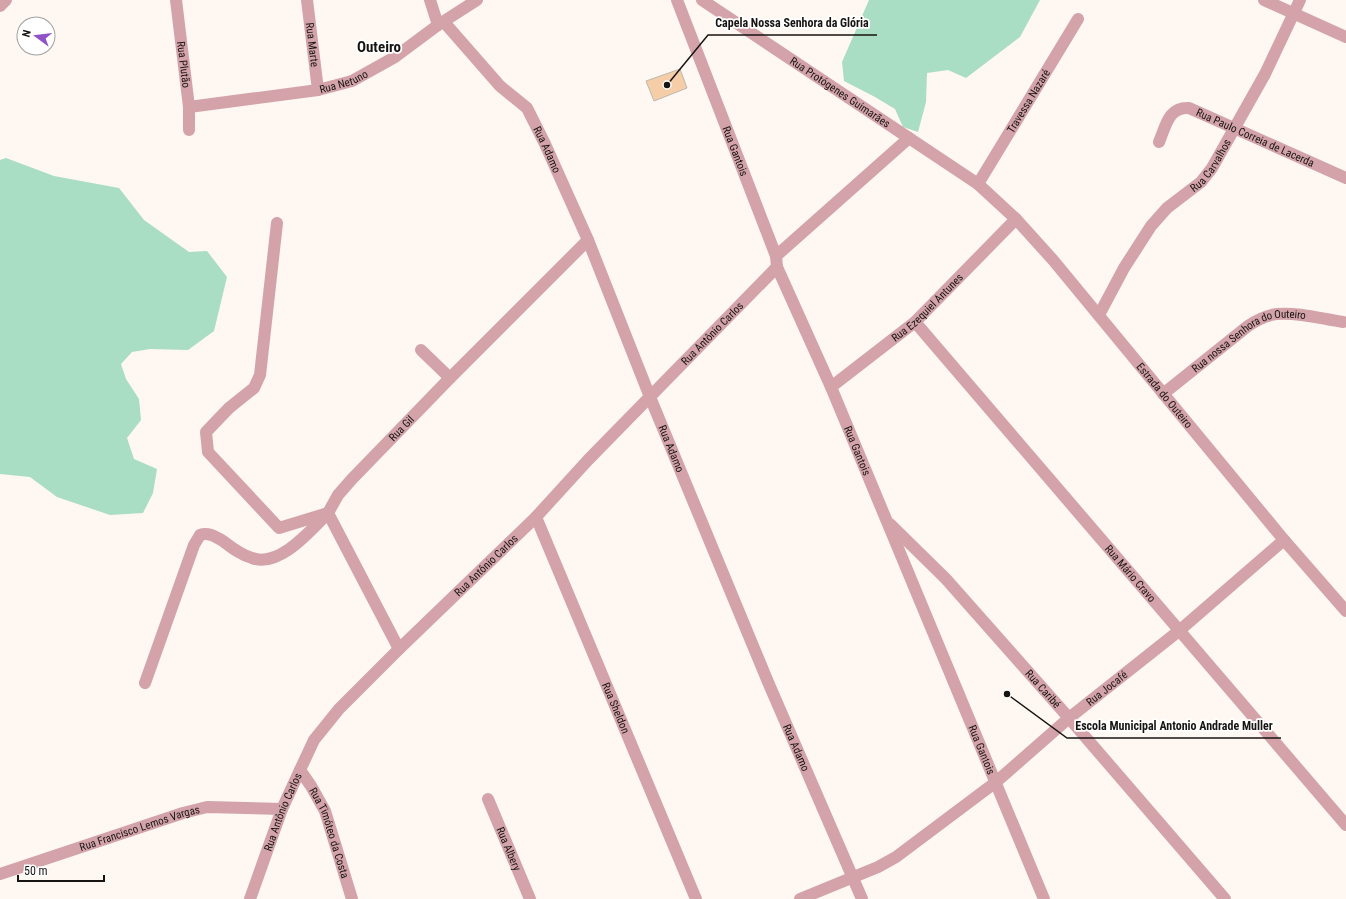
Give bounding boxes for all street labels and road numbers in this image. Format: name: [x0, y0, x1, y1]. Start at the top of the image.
street label: Rua Marte: [303, 22, 321, 68]
street label: Rua Plutão: [174, 40, 193, 89]
street label: Rua Protógenes Guimarães: [787, 54, 892, 131]
street label: Rua Netuno: [318, 67, 371, 96]
street label: Travessa Nazaré: [1004, 67, 1053, 135]
street label: Rua Paulo Correia de Lacerda: [1194, 106, 1316, 170]
street label: Rua Adamo: [530, 124, 563, 175]
street label: Rua Gantois: [719, 125, 750, 178]
street label: Rua Carvalhos: [1188, 137, 1234, 195]
street label: Rua Ezequiel Antunes: [889, 271, 966, 345]
street label: Rua Antônio Carlos: [679, 299, 746, 368]
street label: Rua nossa Senhora do Outeiro: [1189, 308, 1307, 375]
street label: Estrada do Outeiro: [1134, 360, 1195, 431]
street label: Rua Gil: [386, 413, 417, 444]
street label: Rua Adamo: [655, 423, 687, 475]
street label: Rua Gantois: [841, 424, 873, 477]
street label: Rua Antônio Carlos: [452, 532, 521, 599]
street label: Rua Mário Cravo: [1102, 542, 1158, 605]
street label: Rua Caribé: [1022, 667, 1063, 711]
street label: Rua Jocafé: [1084, 668, 1130, 709]
street label: Rua Sheldon: [599, 681, 632, 736]
street label: Rua Adamo: [780, 722, 812, 774]
street label: Rua Gantois: [965, 723, 998, 777]
street label: Rua Antônio Carlos: [262, 771, 305, 853]
street label: Rua Timóteo da Costa: [306, 785, 351, 880]
street label: Rua Francisco Lemos Vargas: [78, 803, 201, 854]
street label: Rua Albery: [493, 825, 524, 873]

